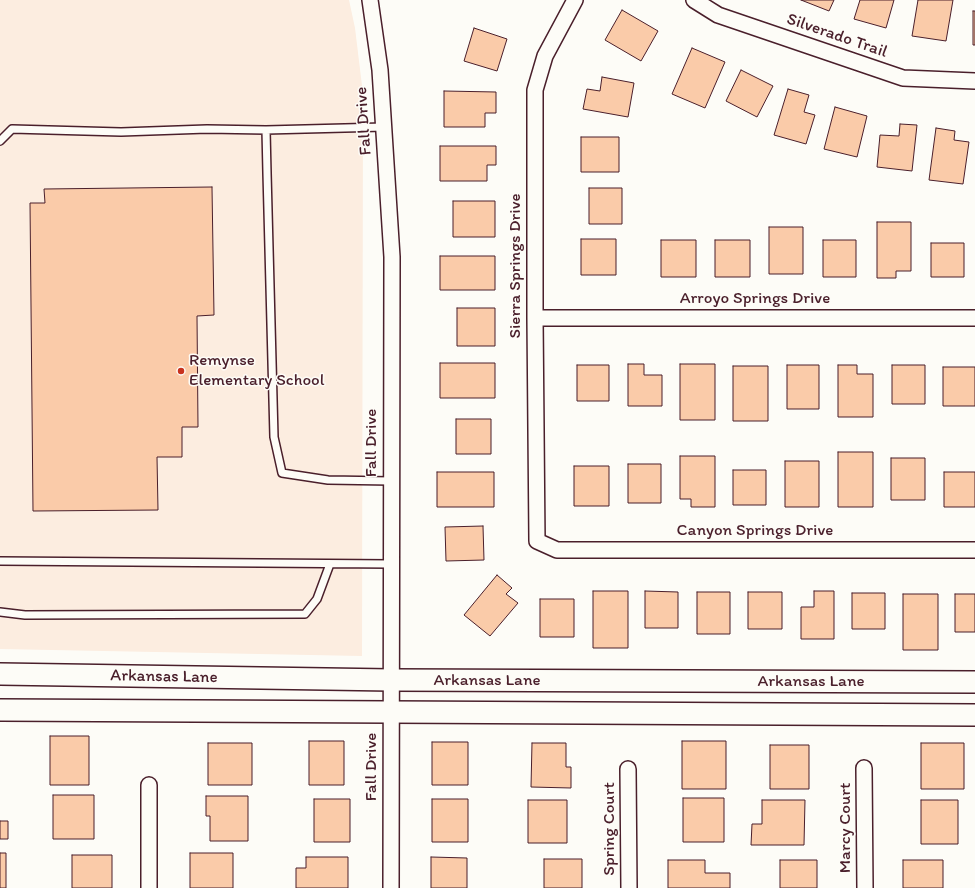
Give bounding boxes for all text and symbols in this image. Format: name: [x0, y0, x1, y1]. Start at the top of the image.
street label: Silverado Trail: [784, 9, 890, 63]
street label: Fall Drive: [351, 86, 377, 156]
street label: Sierra Springs Drive: [506, 193, 526, 339]
street label: Arroyo Springs Drive: [680, 289, 830, 309]
place label: Remynse Elementary School: [189, 351, 325, 391]
marker: Remynse Elementary School: [176, 366, 186, 376]
street label: Fall Drive: [362, 409, 382, 477]
street label: Canyon Springs Drive: [677, 521, 833, 541]
street label: Arkansas Lane: [110, 666, 218, 688]
street label: Arkansas Lane: [433, 671, 541, 691]
street label: Arkansas Lane: [757, 672, 865, 692]
street label: Fall Drive: [362, 733, 382, 801]
street label: Spring Court: [600, 782, 620, 876]
street label: Marcy Court: [836, 783, 856, 873]

